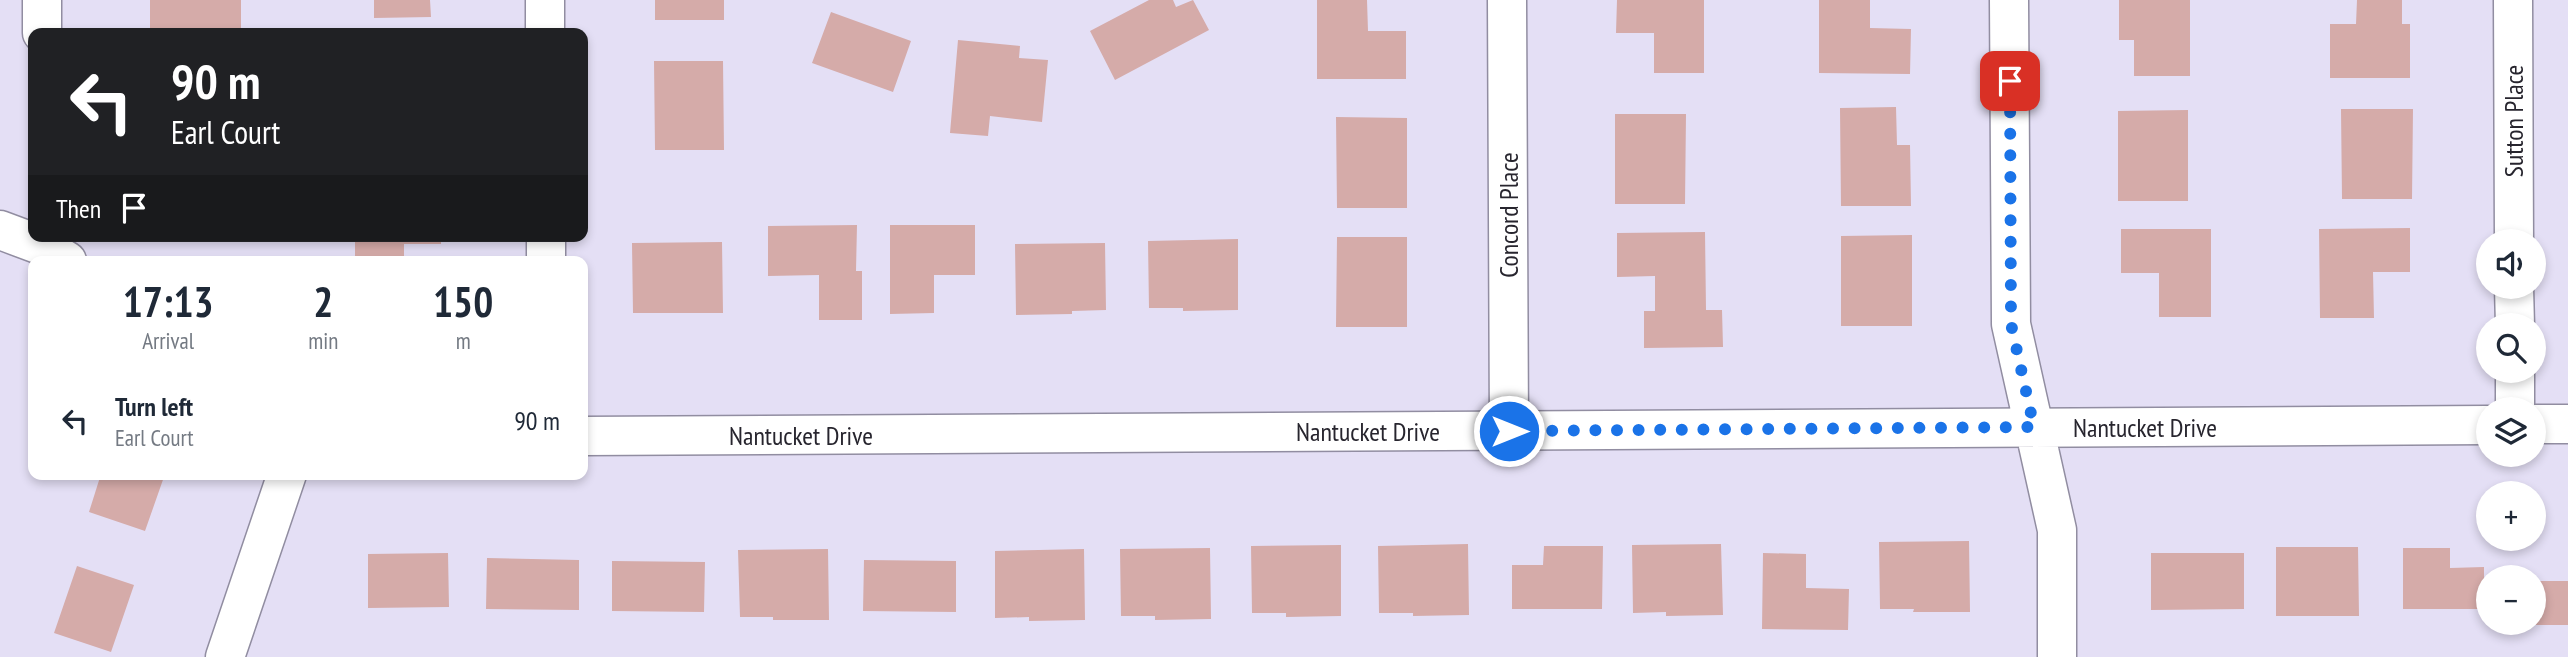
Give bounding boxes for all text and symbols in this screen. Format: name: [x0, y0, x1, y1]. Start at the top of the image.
text: 90 m: [171, 49, 260, 113]
pin: [1980, 51, 2040, 111]
icon: left: [56, 56, 147, 147]
icon: arrive: [1991, 62, 2029, 100]
street label: Sutton Place: [2497, 65, 2530, 177]
text: Earl Court: [171, 111, 280, 153]
street label: Concord Place: [1492, 152, 1525, 278]
icon: arrive: [115, 189, 153, 227]
text: Then: [56, 192, 101, 225]
map controls: [2476, 229, 2546, 635]
button: sound: [2476, 229, 2546, 299]
text: 17:13: [123, 274, 214, 329]
text: 2: [313, 274, 333, 329]
text: 150: [433, 274, 493, 329]
button: search: [2476, 313, 2546, 383]
text: Arrival: [142, 326, 194, 355]
text: min: [308, 326, 338, 355]
text: m: [456, 326, 471, 355]
text: Turn left: [115, 390, 193, 423]
position arrow: [1472, 394, 1546, 468]
button: layers: [2476, 397, 2546, 467]
icon: left: [56, 402, 94, 440]
text: 90 m: [514, 404, 560, 437]
street label: Nantucket Drive: [2073, 411, 2217, 444]
street label: Nantucket Drive: [1296, 415, 1440, 448]
street label: Nantucket Drive: [729, 419, 873, 452]
text: Earl Court: [115, 423, 194, 452]
button: +: [2476, 481, 2546, 551]
button: −: [2476, 565, 2546, 635]

